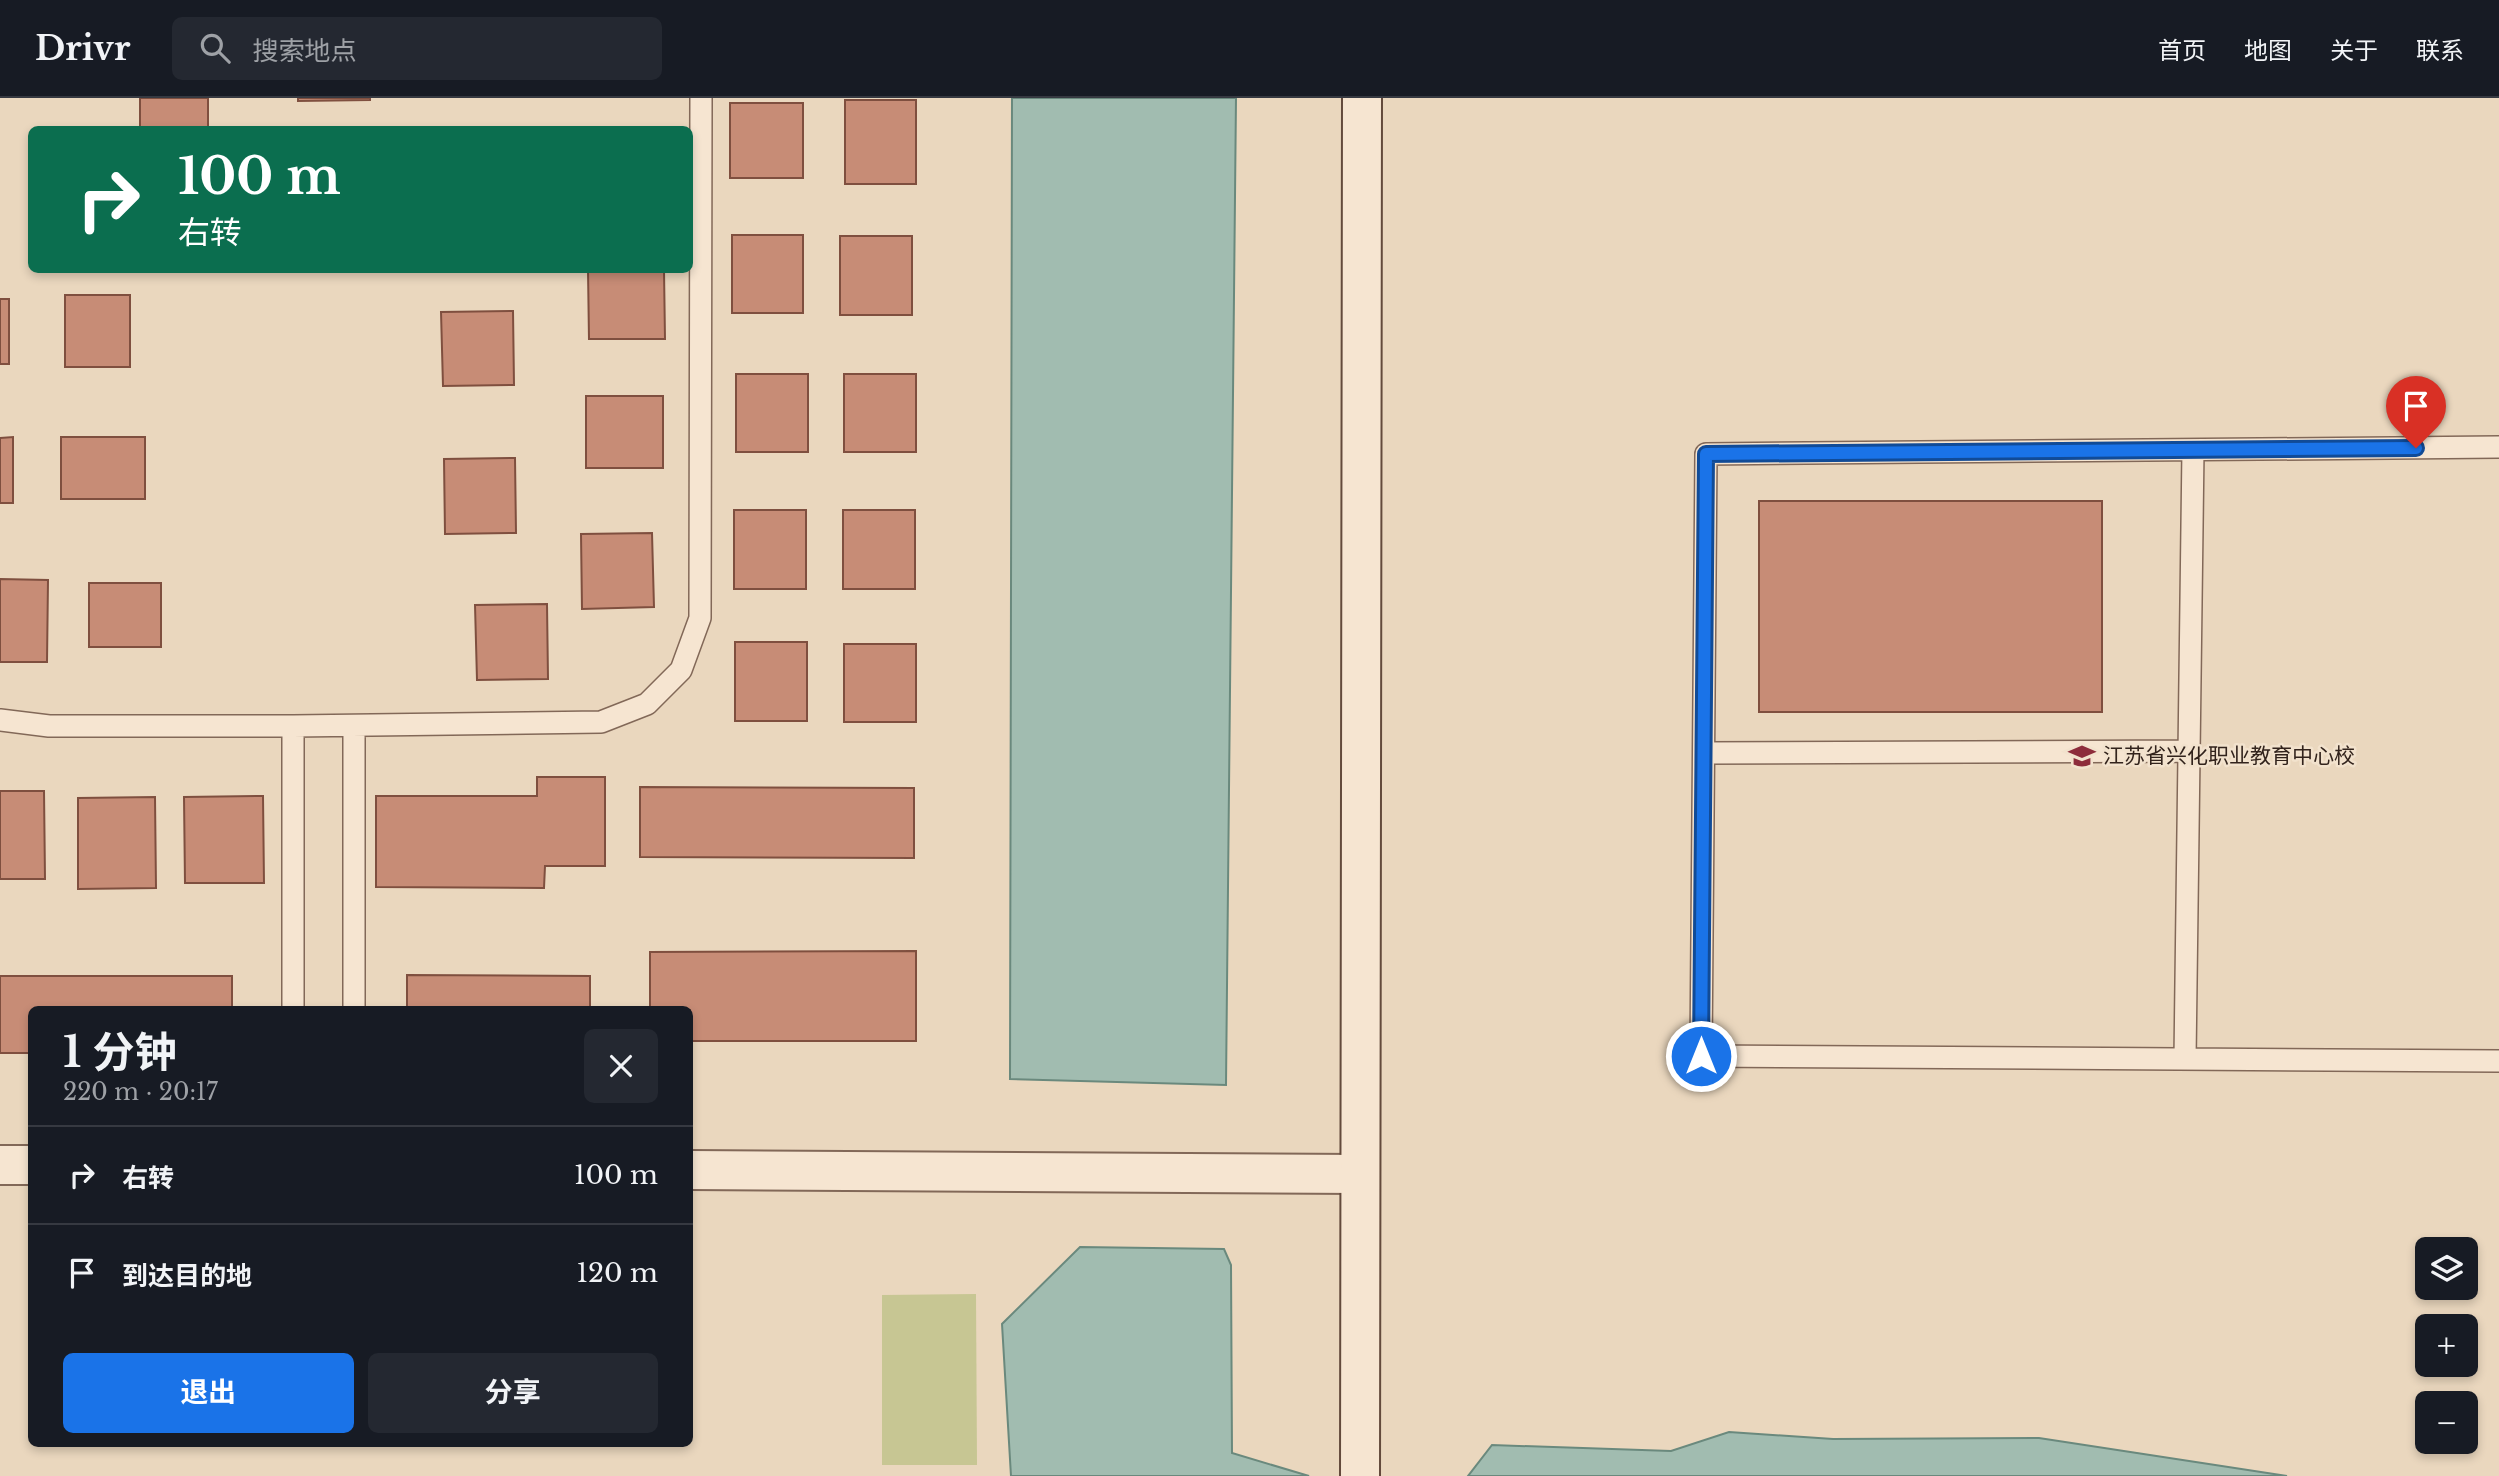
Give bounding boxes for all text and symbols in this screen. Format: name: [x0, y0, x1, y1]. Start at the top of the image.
search box: [172, 17, 662, 80]
text: Drivr: [35, 28, 130, 69]
icon: search: [196, 29, 234, 67]
text: 搜索地点: [252, 35, 356, 67]
text: 首页: [2158, 36, 2206, 65]
text: 地图: [2244, 36, 2292, 65]
text: 关于: [2330, 36, 2378, 65]
text: 联系: [2416, 36, 2464, 65]
text: 100 m: [178, 146, 341, 207]
icon: right: [63, 154, 154, 245]
text: 右转: [178, 213, 242, 253]
pin: [2386, 376, 2446, 448]
icon: arrive: [2397, 387, 2435, 425]
school or university icon: 江苏省兴化职业教育中心校: [2067, 741, 2097, 771]
place label: 江苏省兴化职业教育中心校: [2103, 743, 2355, 769]
position arrow: [1664, 1019, 1738, 1093]
text: 1 分钟: [63, 1026, 176, 1078]
button: close: [584, 1029, 658, 1103]
text: 220 m · 20:17: [63, 1078, 218, 1106]
icon: right: [63, 1156, 101, 1194]
text: 100 m: [574, 1159, 658, 1191]
text: 右转: [122, 1162, 174, 1194]
map controls: [2415, 1237, 2478, 1454]
button: layers: [2415, 1237, 2478, 1300]
icon: arrive: [63, 1254, 101, 1292]
text: 120 m: [576, 1257, 658, 1289]
text: 到达目的地: [122, 1260, 252, 1292]
button: +: [2415, 1314, 2478, 1377]
button: 退出: [63, 1353, 354, 1433]
button: 分享: [368, 1353, 658, 1433]
button: −: [2415, 1391, 2478, 1454]

